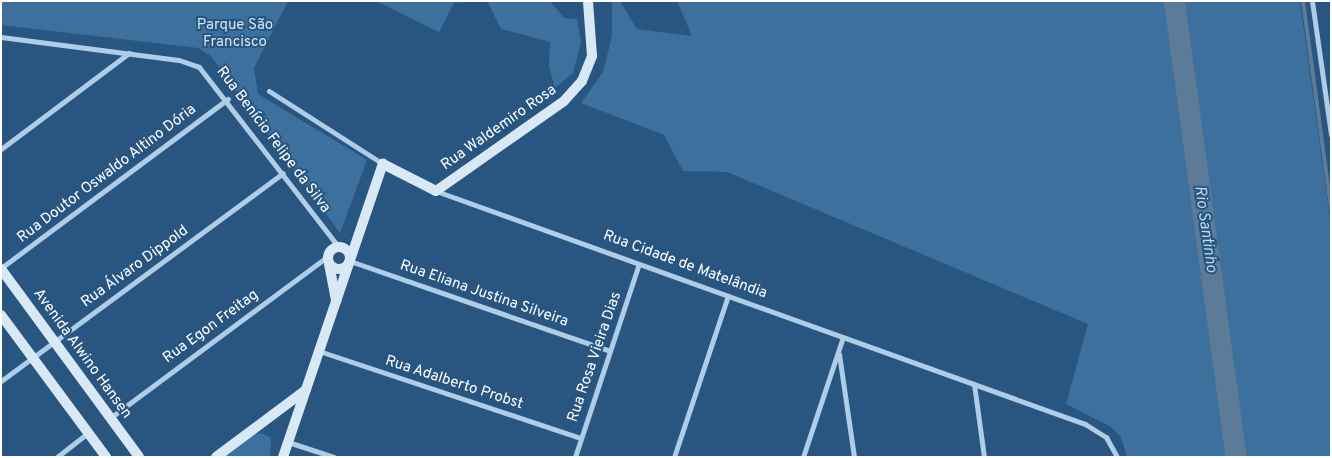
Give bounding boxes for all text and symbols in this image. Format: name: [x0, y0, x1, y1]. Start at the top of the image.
park label: Parque São Francisco: [197, 16, 273, 51]
street label: Rua Benício Felipe da Silva: [212, 63, 334, 217]
street label: Rua Waldemiro Rosa: [438, 81, 560, 175]
street label: Rua Doutor Oswaldo Altino Dória: [14, 101, 200, 247]
water label: Rio Santinho: [1189, 184, 1221, 274]
street label: Rua Álvaro Dippold: [78, 222, 192, 312]
street label: Rua Cidade de Matelândia: [600, 227, 770, 303]
street label: Rua Eliana Justina Silveira: [398, 257, 570, 331]
street label: Avenida Alwino Hansen: [29, 285, 135, 423]
street label: Rua Egon Freitag: [160, 286, 262, 368]
street label: Rua Rosa Vieira Dias: [564, 289, 626, 425]
street label: Rua Adalberto Probst: [383, 352, 525, 414]

